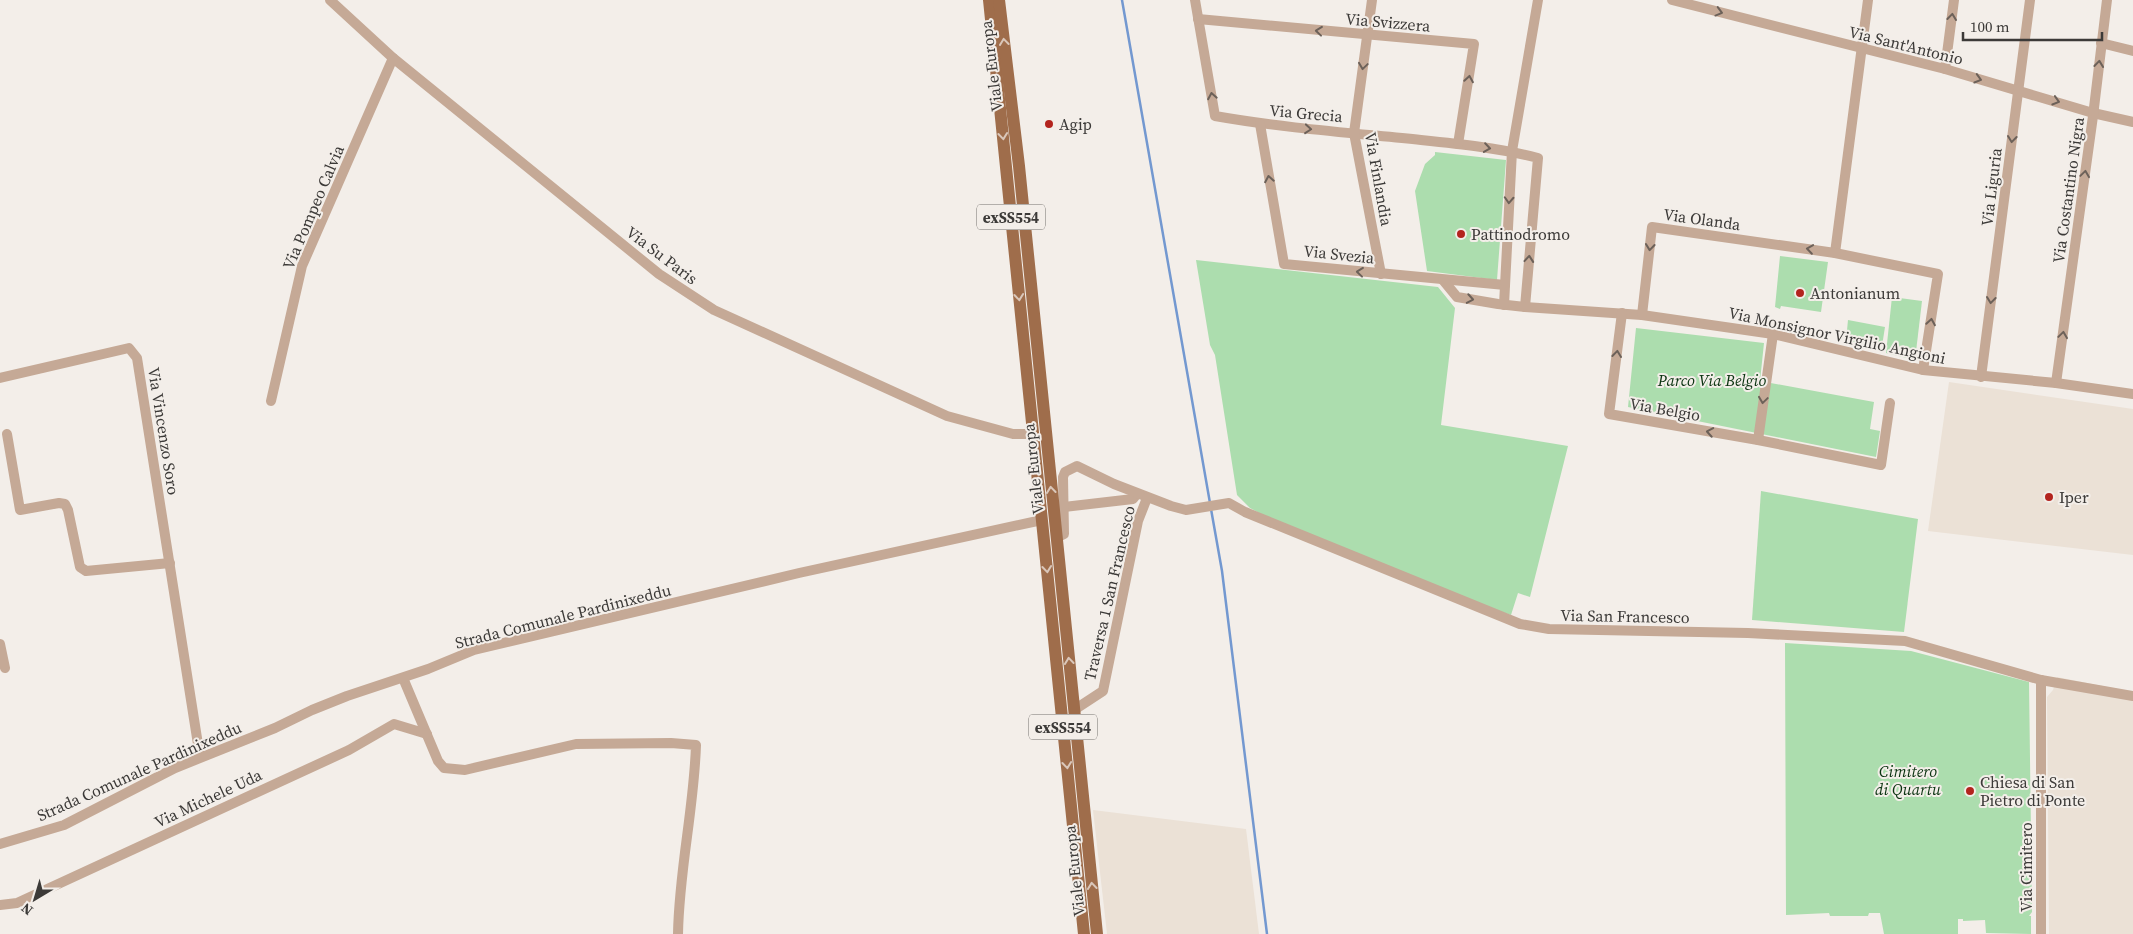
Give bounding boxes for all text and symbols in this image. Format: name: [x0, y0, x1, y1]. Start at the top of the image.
one-way arrow: [1715, 6, 1723, 17]
street label: Via Svizzera: [1345, 7, 1432, 37]
scale bar: [1963, 10, 2102, 42]
one-way arrow: [1946, 13, 1957, 21]
text: 100 m: [1970, 16, 2010, 37]
street label: Viale Europa: [974, 18, 1007, 113]
street label: Via Sant'Antonio: [1846, 20, 1966, 70]
one-way arrow: [1314, 26, 1322, 37]
one-way arrow: [999, 37, 1010, 45]
one-way arrow: [2093, 60, 2104, 68]
one-way arrow: [1358, 62, 1369, 70]
one-way arrow: [1973, 73, 1982, 83]
one-way arrow: [1463, 74, 1473, 83]
one-way arrow: [1207, 91, 1217, 100]
one-way arrow: [2051, 96, 2060, 106]
street label: Via Grecia: [1269, 99, 1344, 127]
place label: Agip: [1059, 113, 1092, 135]
street label: Via Costantino Nigra: [2047, 115, 2089, 265]
marker: Agip: [1043, 118, 1055, 130]
one-way arrow: [1305, 123, 1313, 134]
street label: Via Finlandia: [1360, 130, 1398, 228]
one-way arrow: [997, 132, 1008, 140]
one-way arrow: [2007, 135, 2018, 143]
street label: Via Pompeo Calvia: [277, 141, 349, 272]
one-way arrow: [1483, 142, 1491, 153]
street label: Via Liguria: [1975, 146, 2007, 227]
one-way arrow: [2079, 170, 2090, 178]
one-way arrow: [1265, 174, 1275, 183]
one-way arrow: [1504, 196, 1515, 204]
street label: Via Olanda: [1662, 203, 1743, 235]
road number: exSS554: [977, 204, 1045, 230]
street label: Via Su Paris: [622, 221, 702, 289]
place label: Pattinodromo: [1471, 223, 1570, 245]
marker: Pattinodromo: [1455, 228, 1467, 240]
street label: Via Svezia: [1303, 239, 1376, 269]
one-way arrow: [1645, 243, 1656, 251]
one-way arrow: [1806, 245, 1814, 255]
one-way arrow: [1523, 254, 1534, 262]
one-way arrow: [1356, 266, 1364, 277]
place label: Antonianum: [1810, 282, 1900, 304]
marker: Antonianum: [1794, 287, 1806, 299]
one-way arrow: [1466, 293, 1474, 303]
one-way arrow: [1013, 294, 1024, 302]
one-way arrow: [1987, 296, 1997, 304]
street label: Via Monsignor Virgilio Angioni: [1726, 301, 1948, 369]
one-way arrow: [1925, 318, 1936, 326]
one-way arrow: [2057, 331, 2067, 339]
one-way arrow: [1611, 350, 1621, 359]
street label: Via Vincenzo Soro: [143, 366, 185, 497]
park label: Parco Via Belgio: [1657, 369, 1766, 391]
street label: Via Belgio: [1628, 392, 1702, 426]
one-way arrow: [1759, 395, 1769, 404]
street label: Viale Europa: [1017, 422, 1049, 516]
one-way arrow: [1705, 427, 1714, 437]
one-way arrow: [1046, 485, 1057, 493]
place label: Iper: [2059, 486, 2089, 508]
marker: Iper: [2043, 491, 2055, 503]
street label: Traversa 1 San Francesco: [1078, 503, 1140, 683]
one-way arrow: [1041, 565, 1052, 573]
street label: Strada Comunale Pardinixeddu: [453, 579, 673, 653]
street label: Via San Francesco: [1560, 604, 1690, 628]
one-way arrow: [1064, 657, 1075, 665]
road number: exSS554: [1029, 714, 1097, 740]
street label: Strada Comunale Pardinixeddu: [33, 716, 245, 826]
park label: Cimitero di Quartu: [1875, 760, 1942, 800]
one-way arrow: [1061, 762, 1072, 770]
street label: Via Michele Uda: [151, 763, 266, 833]
place label: Chiesa di San Pietro di Ponte: [1980, 771, 2085, 811]
marker: Chiesa di San Pietro di Ponte: [1964, 785, 1976, 797]
street label: Via Cimitero: [2015, 822, 2037, 912]
street label: Viale Europa: [1058, 824, 1090, 918]
north arrow: [10, 874, 60, 924]
one-way arrow: [1087, 881, 1098, 889]
text: N: [17, 898, 37, 920]

